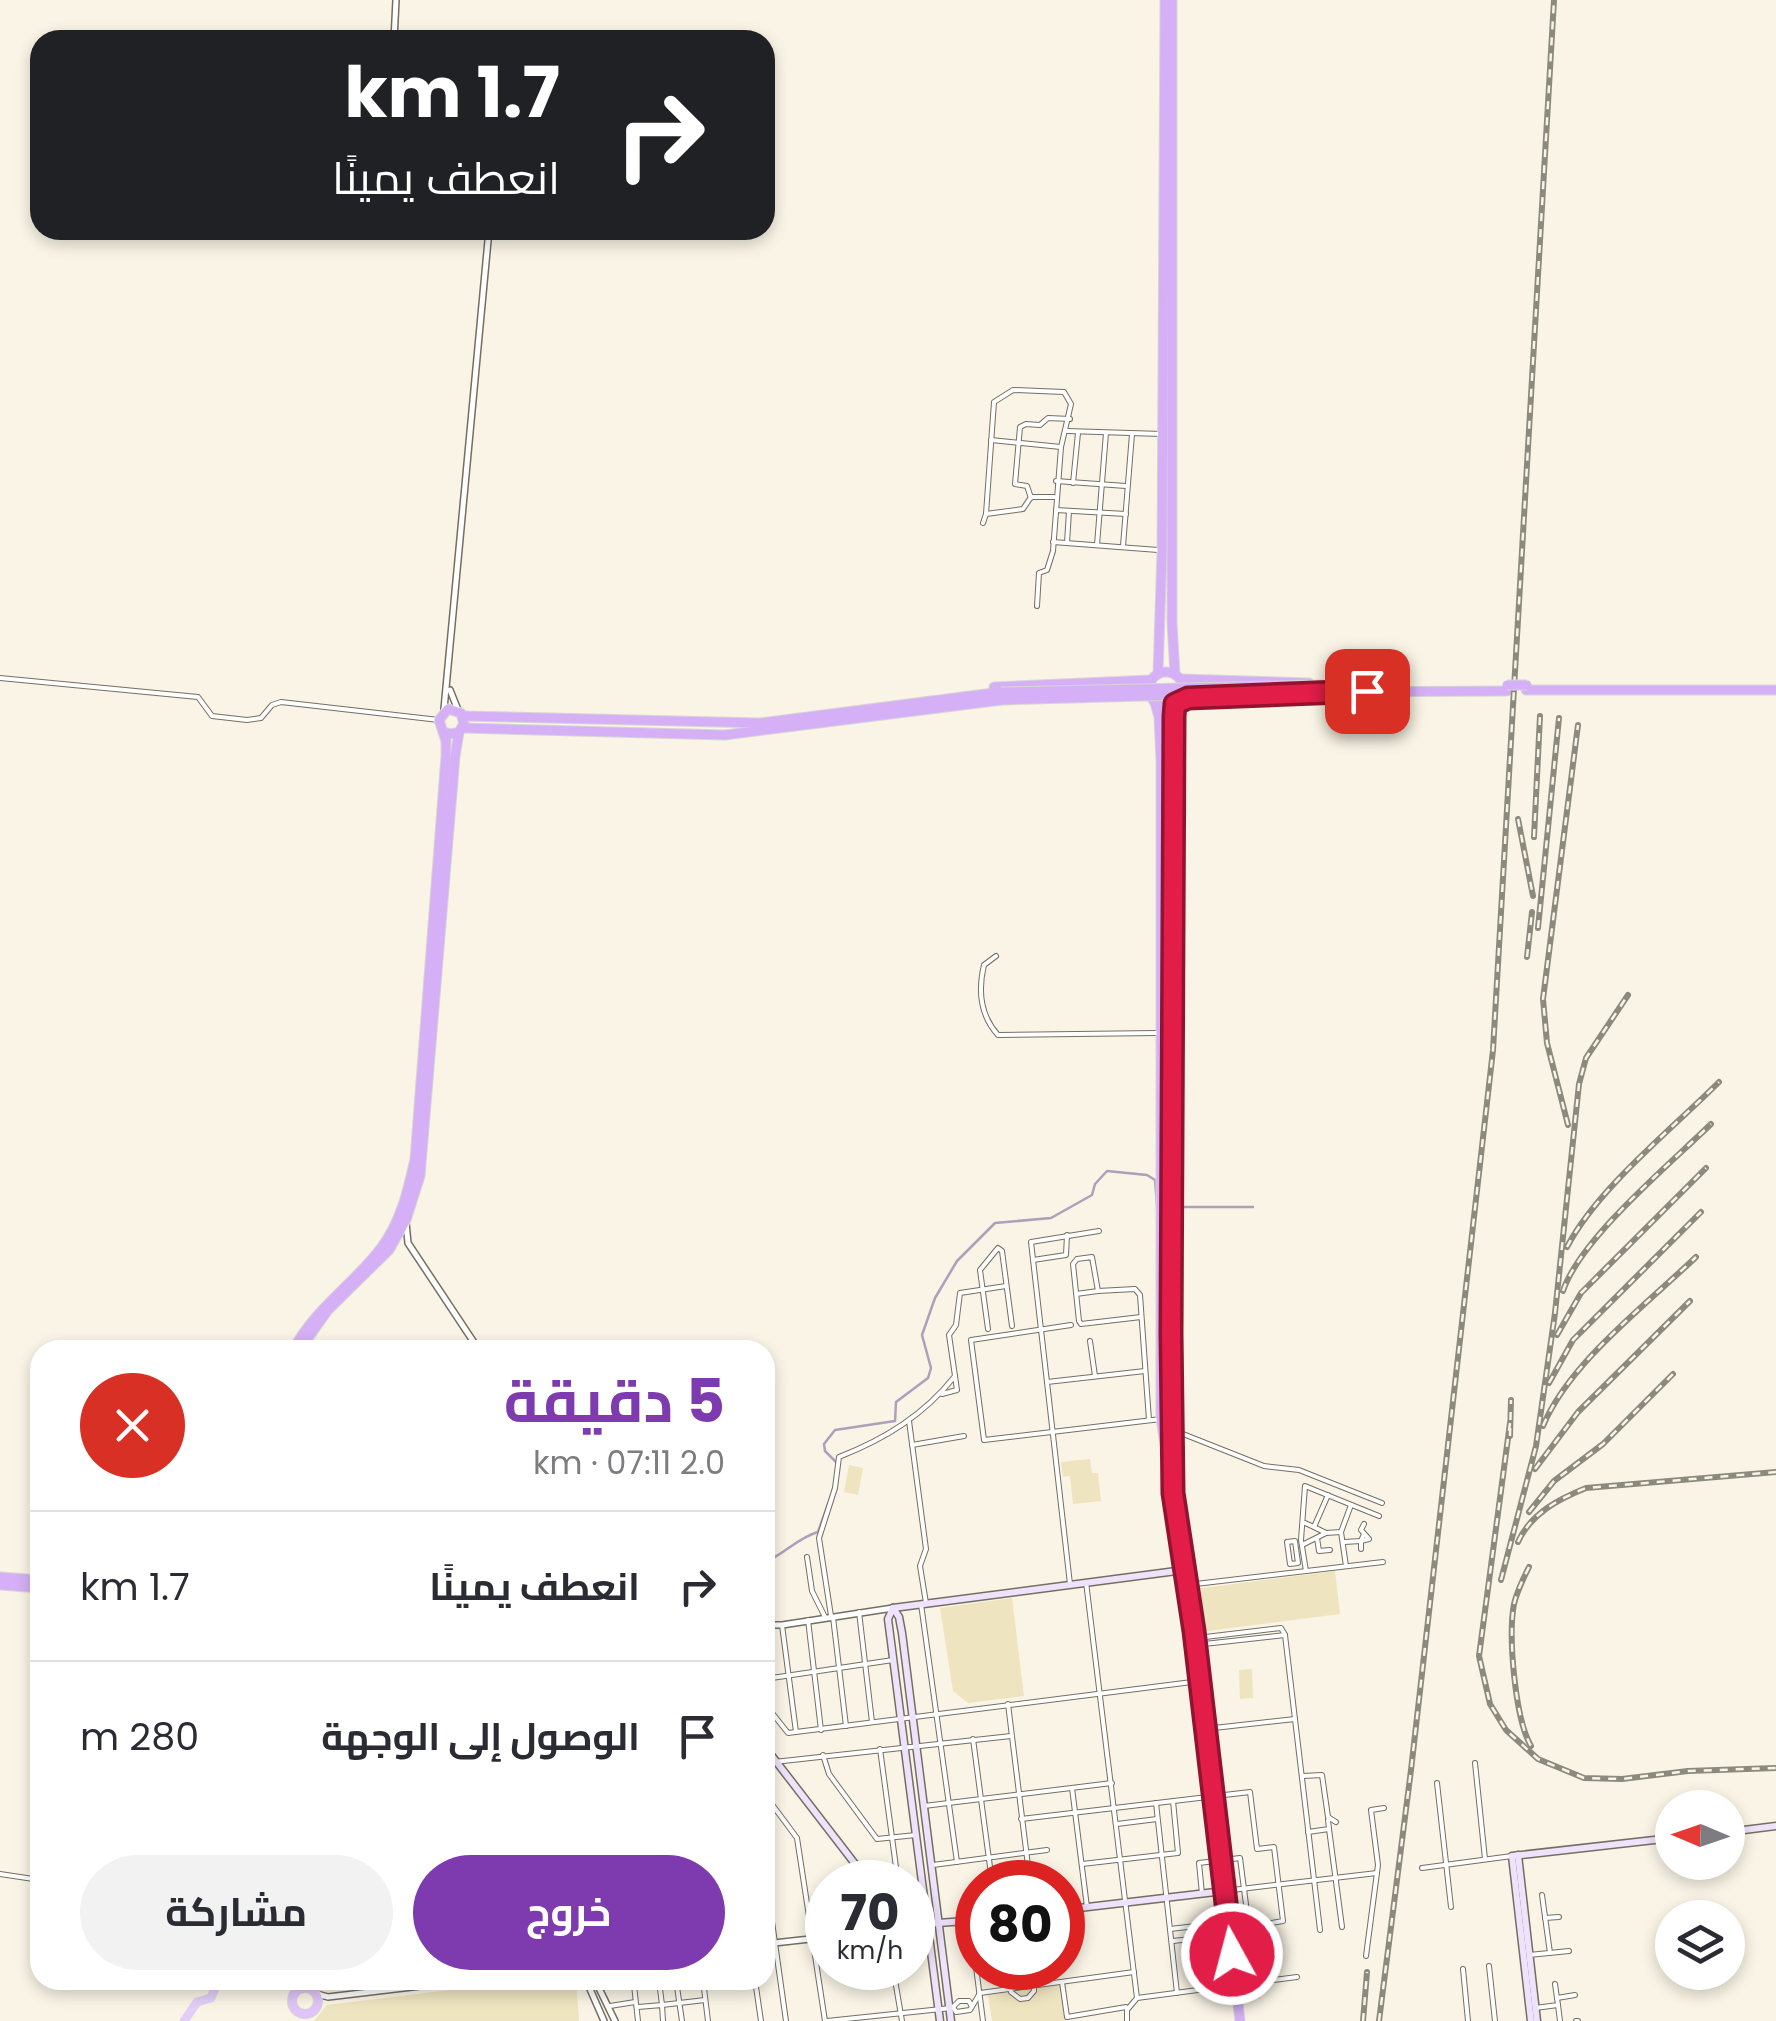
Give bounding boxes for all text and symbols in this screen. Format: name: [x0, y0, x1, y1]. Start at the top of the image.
text: 1.7 km: [344, 43, 560, 142]
icon: right: [595, 70, 725, 200]
text: انعطف يمينًا: [332, 147, 560, 210]
pin: [1325, 649, 1410, 734]
icon: arrive: [1340, 664, 1395, 719]
text: 5 دقيقة: [504, 1359, 725, 1443]
button: close: [80, 1373, 185, 1478]
text: 2.0 km · 07:11: [533, 1440, 725, 1485]
icon: right: [670, 1559, 725, 1614]
text: 1.7 km: [80, 1560, 190, 1613]
text: انعطف يمينًا: [429, 1560, 640, 1613]
icon: arrive: [670, 1709, 725, 1764]
text: 280 m: [80, 1710, 199, 1763]
text: الوصول إلى الوجهة: [321, 1710, 640, 1763]
north arrow: [1655, 1790, 1745, 1880]
map controls: [1655, 1790, 1745, 1990]
button: مشاركة: [80, 1855, 393, 1970]
button: خروج: [413, 1855, 725, 1970]
speed limit sign: 80: [955, 1860, 1085, 1990]
text: 70: [840, 1877, 900, 1948]
button: layers: [1655, 1900, 1745, 1990]
position arrow: [1180, 1902, 1284, 2006]
text: km/h: [837, 1933, 903, 1968]

